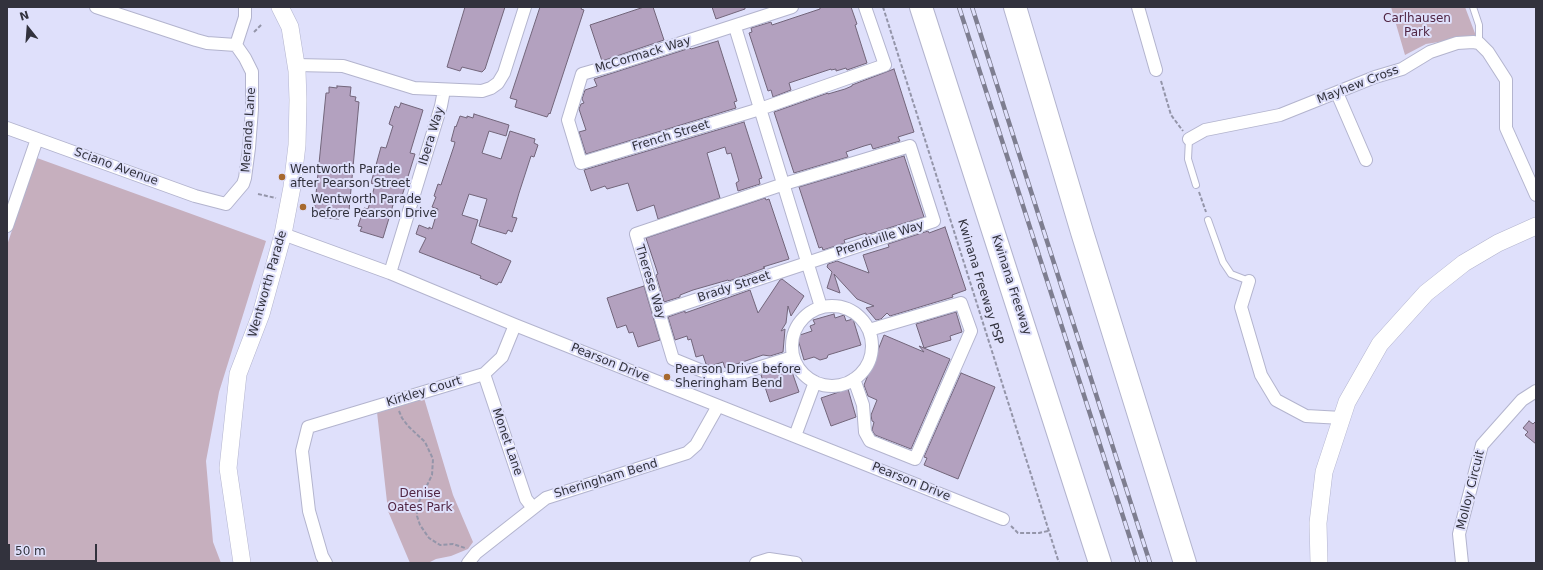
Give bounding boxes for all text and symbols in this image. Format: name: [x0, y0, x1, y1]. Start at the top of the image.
north arrow: [8, 8, 48, 48]
text: N: [18, 8, 31, 24]
park label: Carlhausen Park: [1383, 12, 1451, 40]
street label: McCormack Way: [593, 34, 693, 76]
street label: Mayhew Cross: [1315, 63, 1401, 107]
street label: Meranda Lane: [239, 87, 259, 173]
street label: Ibera Way: [416, 105, 448, 167]
street label: French Street: [631, 117, 711, 155]
street label: Sciano Avenue: [72, 145, 160, 189]
place label: Wentworth Parade after Pearson Street: [290, 163, 410, 191]
marker: Wentworth Parade after Pearson Street: [277, 172, 287, 182]
place label: Wentworth Parade before Pearson Drive: [311, 193, 437, 221]
marker: Wentworth Parade before Pearson Drive: [298, 202, 308, 212]
street label: Prendiville Way: [834, 218, 926, 260]
street label: Kwinana Freeway PSP: [954, 218, 1006, 346]
street label: Wentworth Parade: [246, 229, 290, 339]
street label: Kwinana Freeway: [988, 233, 1034, 337]
street label: Therese Way: [632, 243, 668, 321]
street label: Brady Street: [696, 268, 772, 306]
street label: Pearson Drive: [569, 341, 651, 385]
place label: Pearson Drive before Sheringham Bend: [675, 363, 801, 391]
marker: Pearson Drive before Sheringham Bend: [662, 372, 672, 382]
street label: Kirkley Court: [385, 374, 463, 410]
street label: Monet Lane: [489, 406, 525, 478]
street label: Molloy Circuit: [1454, 449, 1488, 531]
street label: Sheringham Bend: [553, 456, 659, 502]
street label: Pearson Drive: [870, 460, 952, 504]
park label: Denise Oates Park: [388, 487, 452, 515]
scale bar: [10, 536, 99, 562]
text: 50 m: [15, 544, 46, 558]

